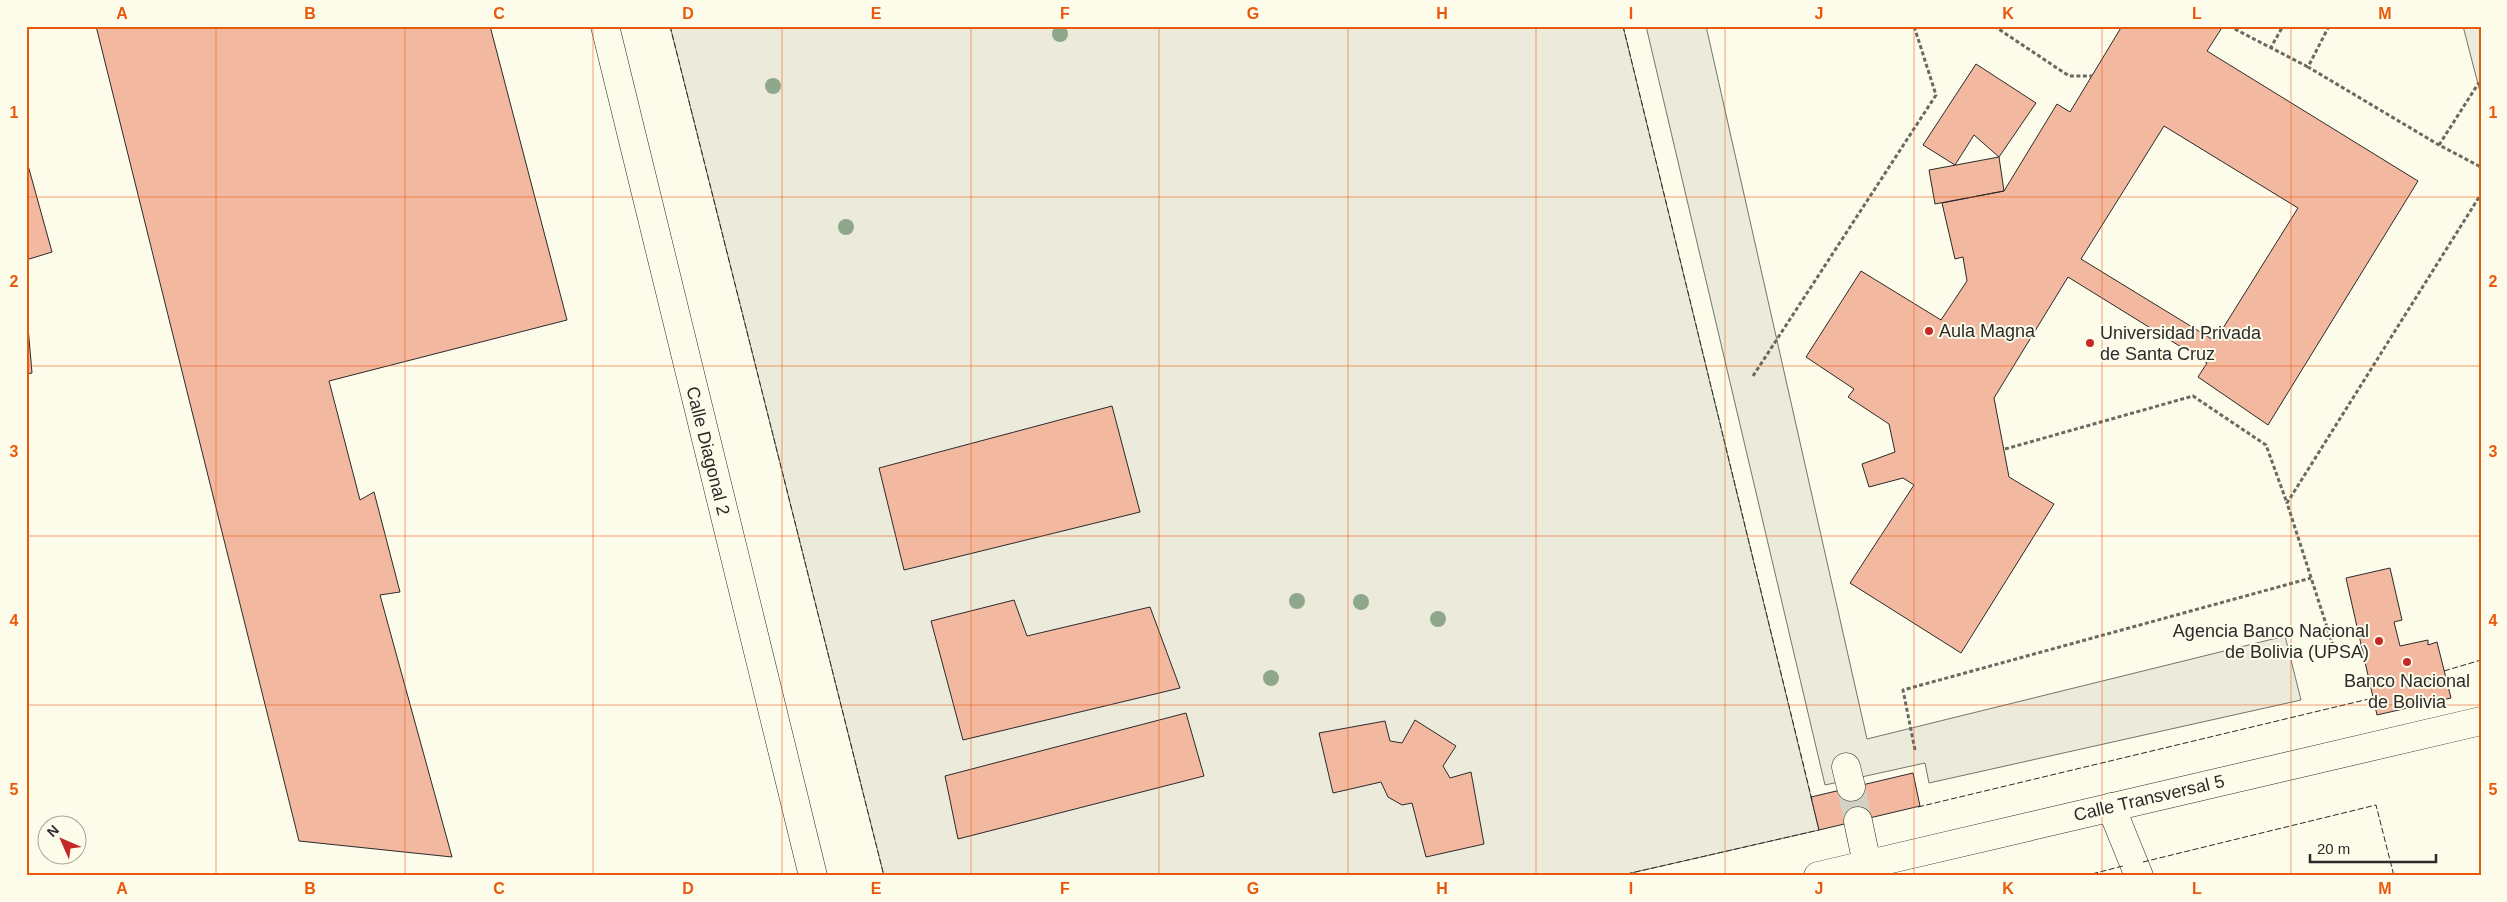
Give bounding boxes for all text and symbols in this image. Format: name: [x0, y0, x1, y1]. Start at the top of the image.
text: A: [116, 5, 128, 22]
text: B: [304, 5, 316, 22]
text: C: [493, 5, 505, 22]
text: D: [682, 5, 694, 22]
text: E: [871, 5, 882, 22]
text: F: [1060, 5, 1070, 22]
text: G: [1247, 5, 1259, 22]
text: H: [1436, 5, 1448, 22]
text: I: [1629, 5, 1633, 22]
text: J: [1815, 5, 1823, 22]
text: K: [2002, 5, 2014, 22]
text: L: [2192, 5, 2202, 22]
text: M: [2378, 5, 2392, 22]
text: 1: [10, 104, 19, 121]
text: 1: [2489, 104, 2498, 121]
text: 2: [10, 273, 19, 290]
text: 2: [2489, 273, 2498, 290]
place label: Aula Magna: [1939, 321, 2036, 341]
place label: Universidad Privada de Santa Cruz: [2100, 323, 2262, 364]
marker: Aula Magna: [1923, 325, 1935, 337]
marker: Universidad Privada de Santa Cruz: [2084, 337, 2096, 349]
street label: Calle Diagonal 2: [682, 384, 734, 518]
text: 3: [10, 443, 19, 460]
text: 3: [2489, 443, 2498, 460]
text: 4: [10, 612, 19, 629]
text: 4: [2489, 612, 2498, 629]
place label: Agencia Banco Nacional de Bolivia (UPSA): [2173, 621, 2369, 662]
marker: Agencia Banco Nacional de Bolivia (UPSA): [2373, 635, 2385, 647]
marker: Banco Nacional de Bolivia: [2401, 656, 2413, 668]
place label: Banco Nacional de Bolivia: [2344, 671, 2470, 712]
street label: Calle Transversal 5: [2072, 771, 2226, 825]
text: 5: [10, 781, 19, 798]
text: 5: [2489, 781, 2498, 798]
north arrow: [38, 814, 88, 864]
text: N: [44, 822, 62, 840]
scale bar: [2310, 832, 2436, 864]
text: 20 m: [2317, 840, 2350, 857]
text: A: [116, 880, 128, 897]
text: B: [304, 880, 316, 897]
text: C: [493, 880, 505, 897]
text: D: [682, 880, 694, 897]
text: E: [871, 880, 882, 897]
text: F: [1060, 880, 1070, 897]
text: G: [1247, 880, 1259, 897]
text: H: [1436, 880, 1448, 897]
text: I: [1629, 880, 1633, 897]
text: J: [1815, 880, 1823, 897]
text: K: [2002, 880, 2014, 897]
text: L: [2192, 880, 2202, 897]
text: M: [2378, 880, 2392, 897]

